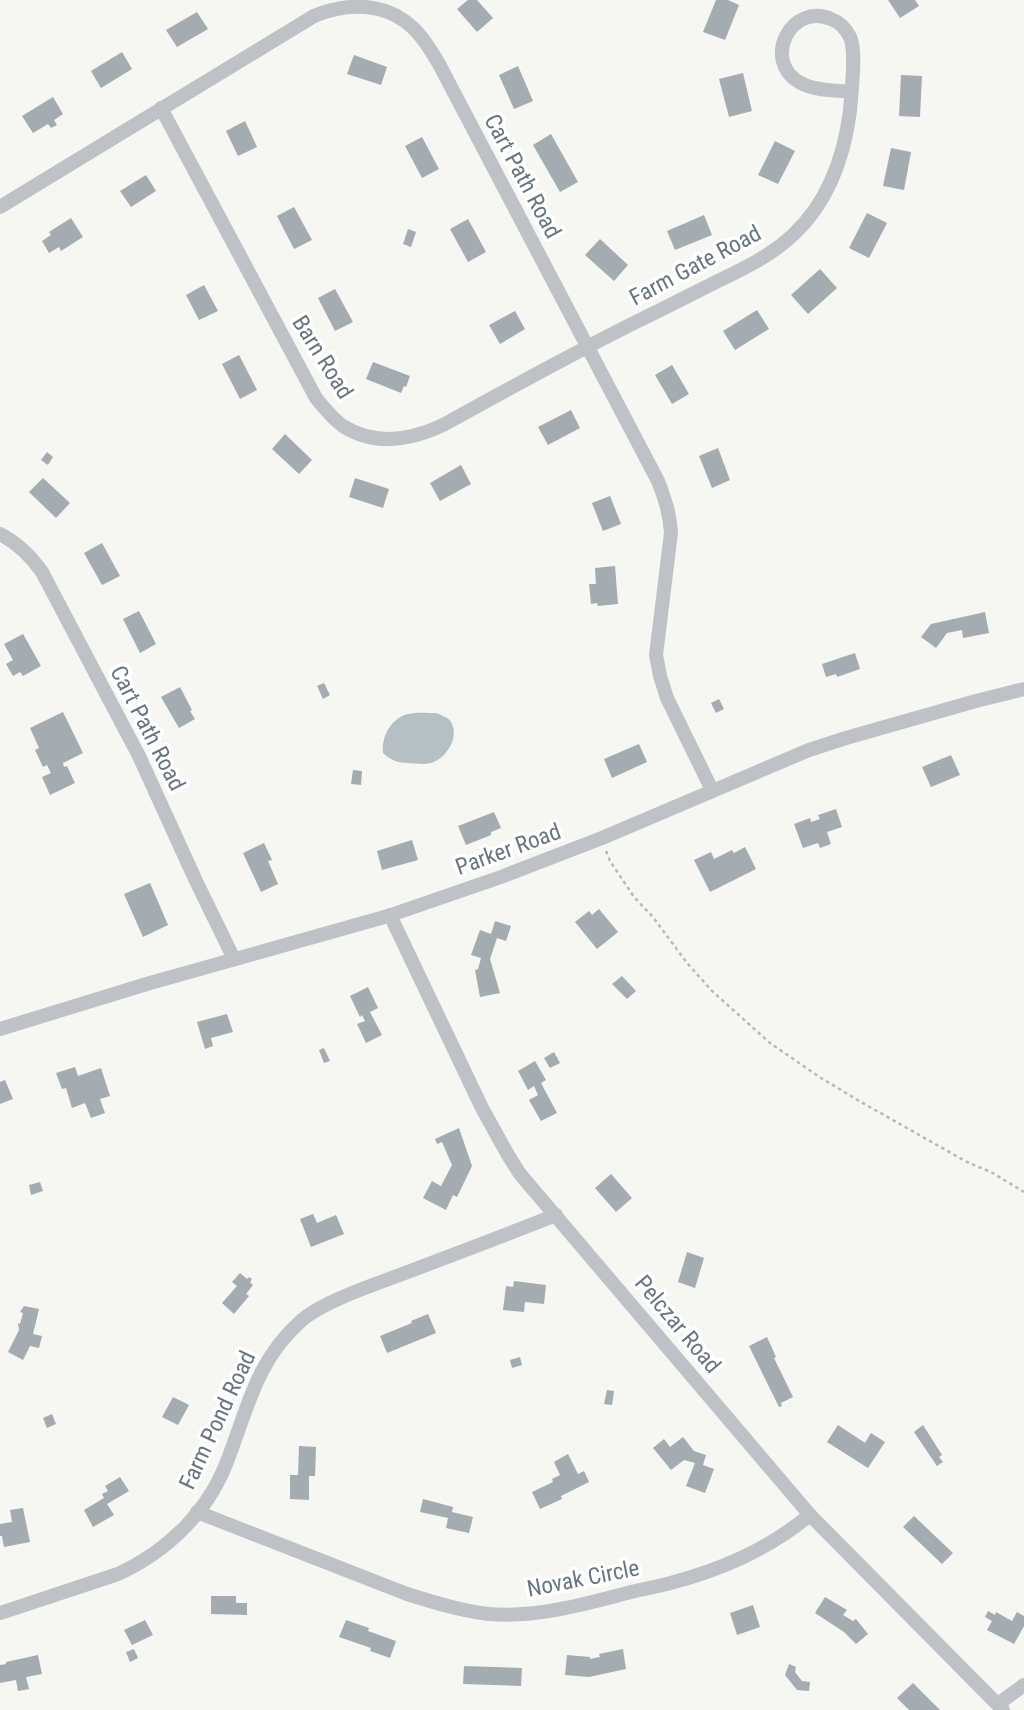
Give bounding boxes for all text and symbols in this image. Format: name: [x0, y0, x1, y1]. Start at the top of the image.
street label: Cart Path Road: [479, 110, 567, 243]
street label: Farm Gate Road: [625, 219, 766, 311]
street label: Barn Road: [286, 311, 359, 404]
street label: Cart Path Road: [104, 661, 191, 795]
street label: Parker Road: [452, 818, 564, 881]
street label: Pelczar Road: [629, 1270, 726, 1379]
street label: Farm Pond Road: [174, 1347, 261, 1494]
street label: Novak Circle: [525, 1554, 642, 1603]

